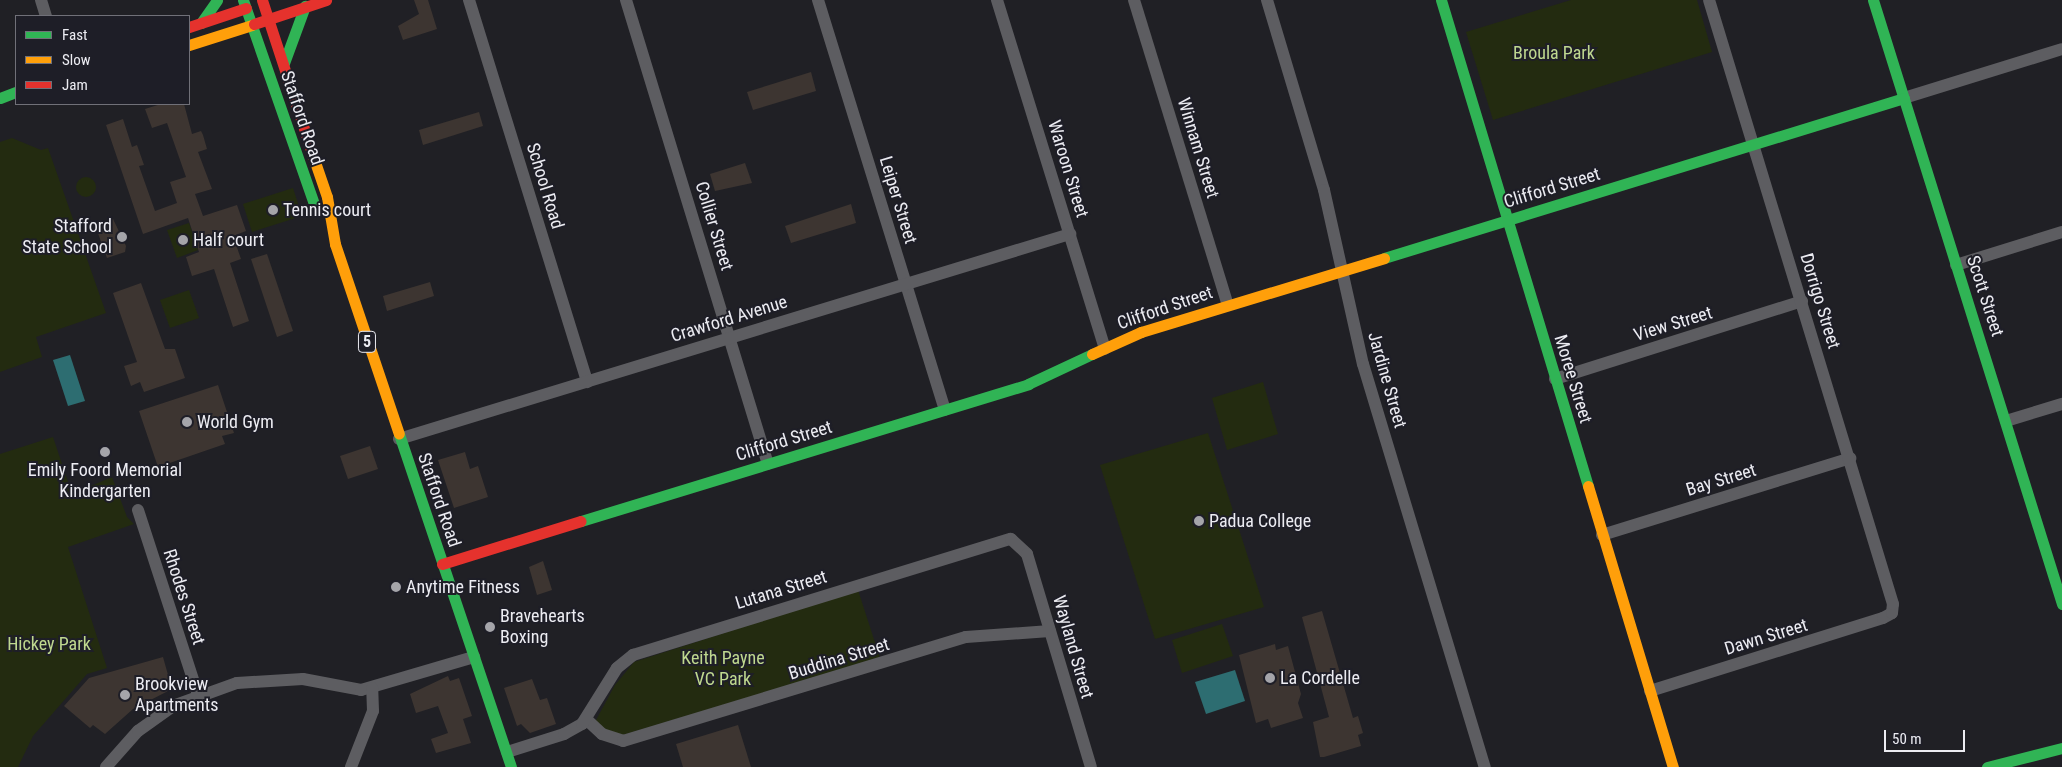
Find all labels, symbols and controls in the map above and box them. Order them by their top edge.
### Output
legend [15,15,190,105]
text: Fast [62,26,87,44]
park label: Broula Park [1513,42,1595,64]
text: Slow [62,51,91,69]
street label: Stafford Road [276,68,328,168]
text: Jam [62,76,88,94]
street label: Winnam Street [1173,95,1223,201]
street label: Waroon Street [1043,118,1093,220]
street label: School Road [522,140,568,232]
street label: Leiper Street [874,154,922,246]
street label: Clifford Street [1501,163,1603,213]
street label: Collier Street [690,179,738,273]
place label: Tennis court [283,199,371,221]
marker: Tennis court [267,204,279,216]
place label: Stafford State School [22,216,112,258]
place label: Half court [193,229,264,251]
marker: Stafford State School [116,231,128,243]
marker: Half court [177,234,189,246]
street label: Dorrigo Street [1795,251,1845,351]
street label: Scott Street [1962,253,2008,339]
street label: Clifford Street [1114,282,1216,334]
street label: Crawford Avenue [668,291,790,347]
street label: View Street [1631,302,1715,346]
road number: 5 [357,328,377,356]
street label: Jardine Street [1363,329,1411,431]
street label: Moree Street [1549,332,1597,426]
place label: World Gym [197,411,274,433]
marker: World Gym [181,416,193,428]
street label: Clifford Street [733,416,835,466]
marker: Emily Foord Memorial Kindergarten [99,446,111,458]
street label: Stafford Road [413,450,465,550]
street label: Bay Street [1683,459,1759,501]
place label: Emily Foord Memorial Kindergarten [28,460,182,502]
place label: Padua College [1209,510,1311,532]
marker: Padua College [1193,515,1205,527]
street label: Rhodes Street [158,547,210,647]
street label: Lutana Street [733,566,829,614]
place label: Anytime Fitness [406,576,520,598]
marker: Anytime Fitness [390,581,402,593]
street label: Wayland Street [1048,593,1098,701]
place label: Bravehearts Boxing [500,606,585,649]
street label: Dawn Street [1722,614,1810,660]
marker: Bravehearts Boxing [484,621,496,633]
park label: Hickey Park [7,633,91,655]
street label: Buddina Street [786,633,892,685]
park label: Keith Payne VC Park [681,648,765,691]
place label: La Cordelle [1280,667,1360,689]
marker: La Cordelle [1264,672,1276,684]
place label: Brookview Apartments [135,674,218,716]
marker: Brookview Apartments [119,689,131,701]
scale bar [1887,720,1968,752]
text: 50 m [1892,730,1922,748]

